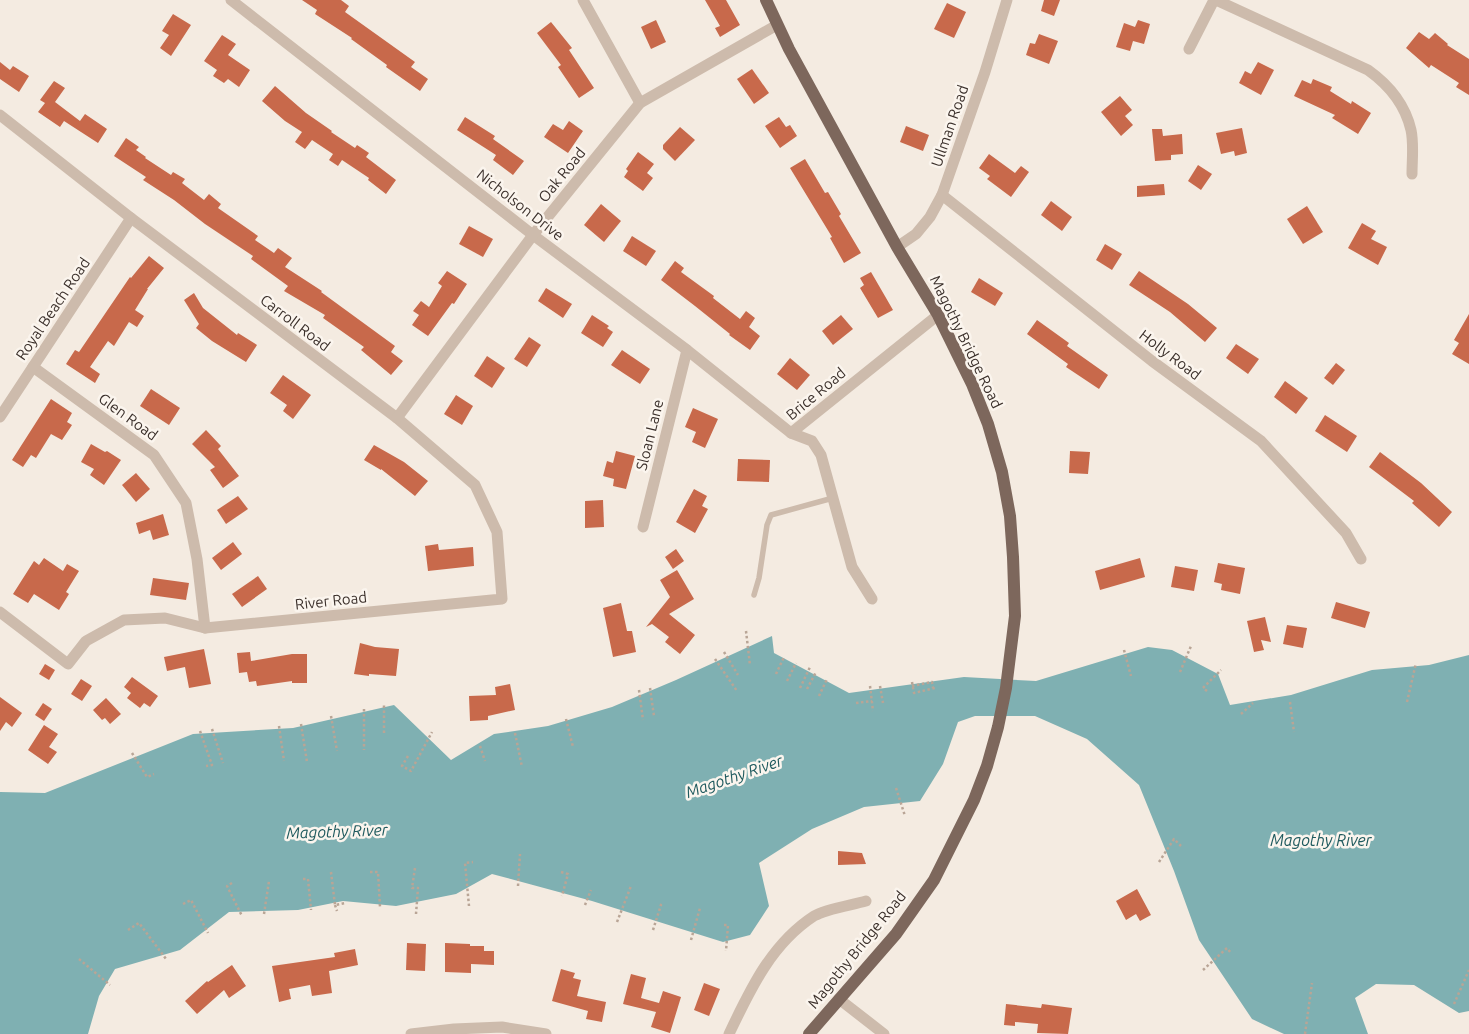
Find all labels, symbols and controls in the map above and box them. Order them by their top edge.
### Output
street label: Ullman Road [928,83,971,169]
street label: Oak Road [535,144,589,205]
street label: Nicholson Drive [474,165,567,244]
street label: Royal Beach Road [12,254,93,363]
street label: Magothy Bridge Road [927,273,1006,411]
street label: Carroll Road [257,291,334,354]
street label: Holly Road [1136,326,1204,383]
street label: Brice Road [783,364,849,423]
street label: Glen Road [95,390,161,444]
street label: Sloan Lane [632,398,667,472]
street label: River Road [294,588,368,613]
water label: Magothy River [683,751,786,801]
water label: Magothy River [286,820,389,842]
water label: Magothy River [1270,831,1373,849]
street label: Magothy Bridge Road [804,888,909,1012]

